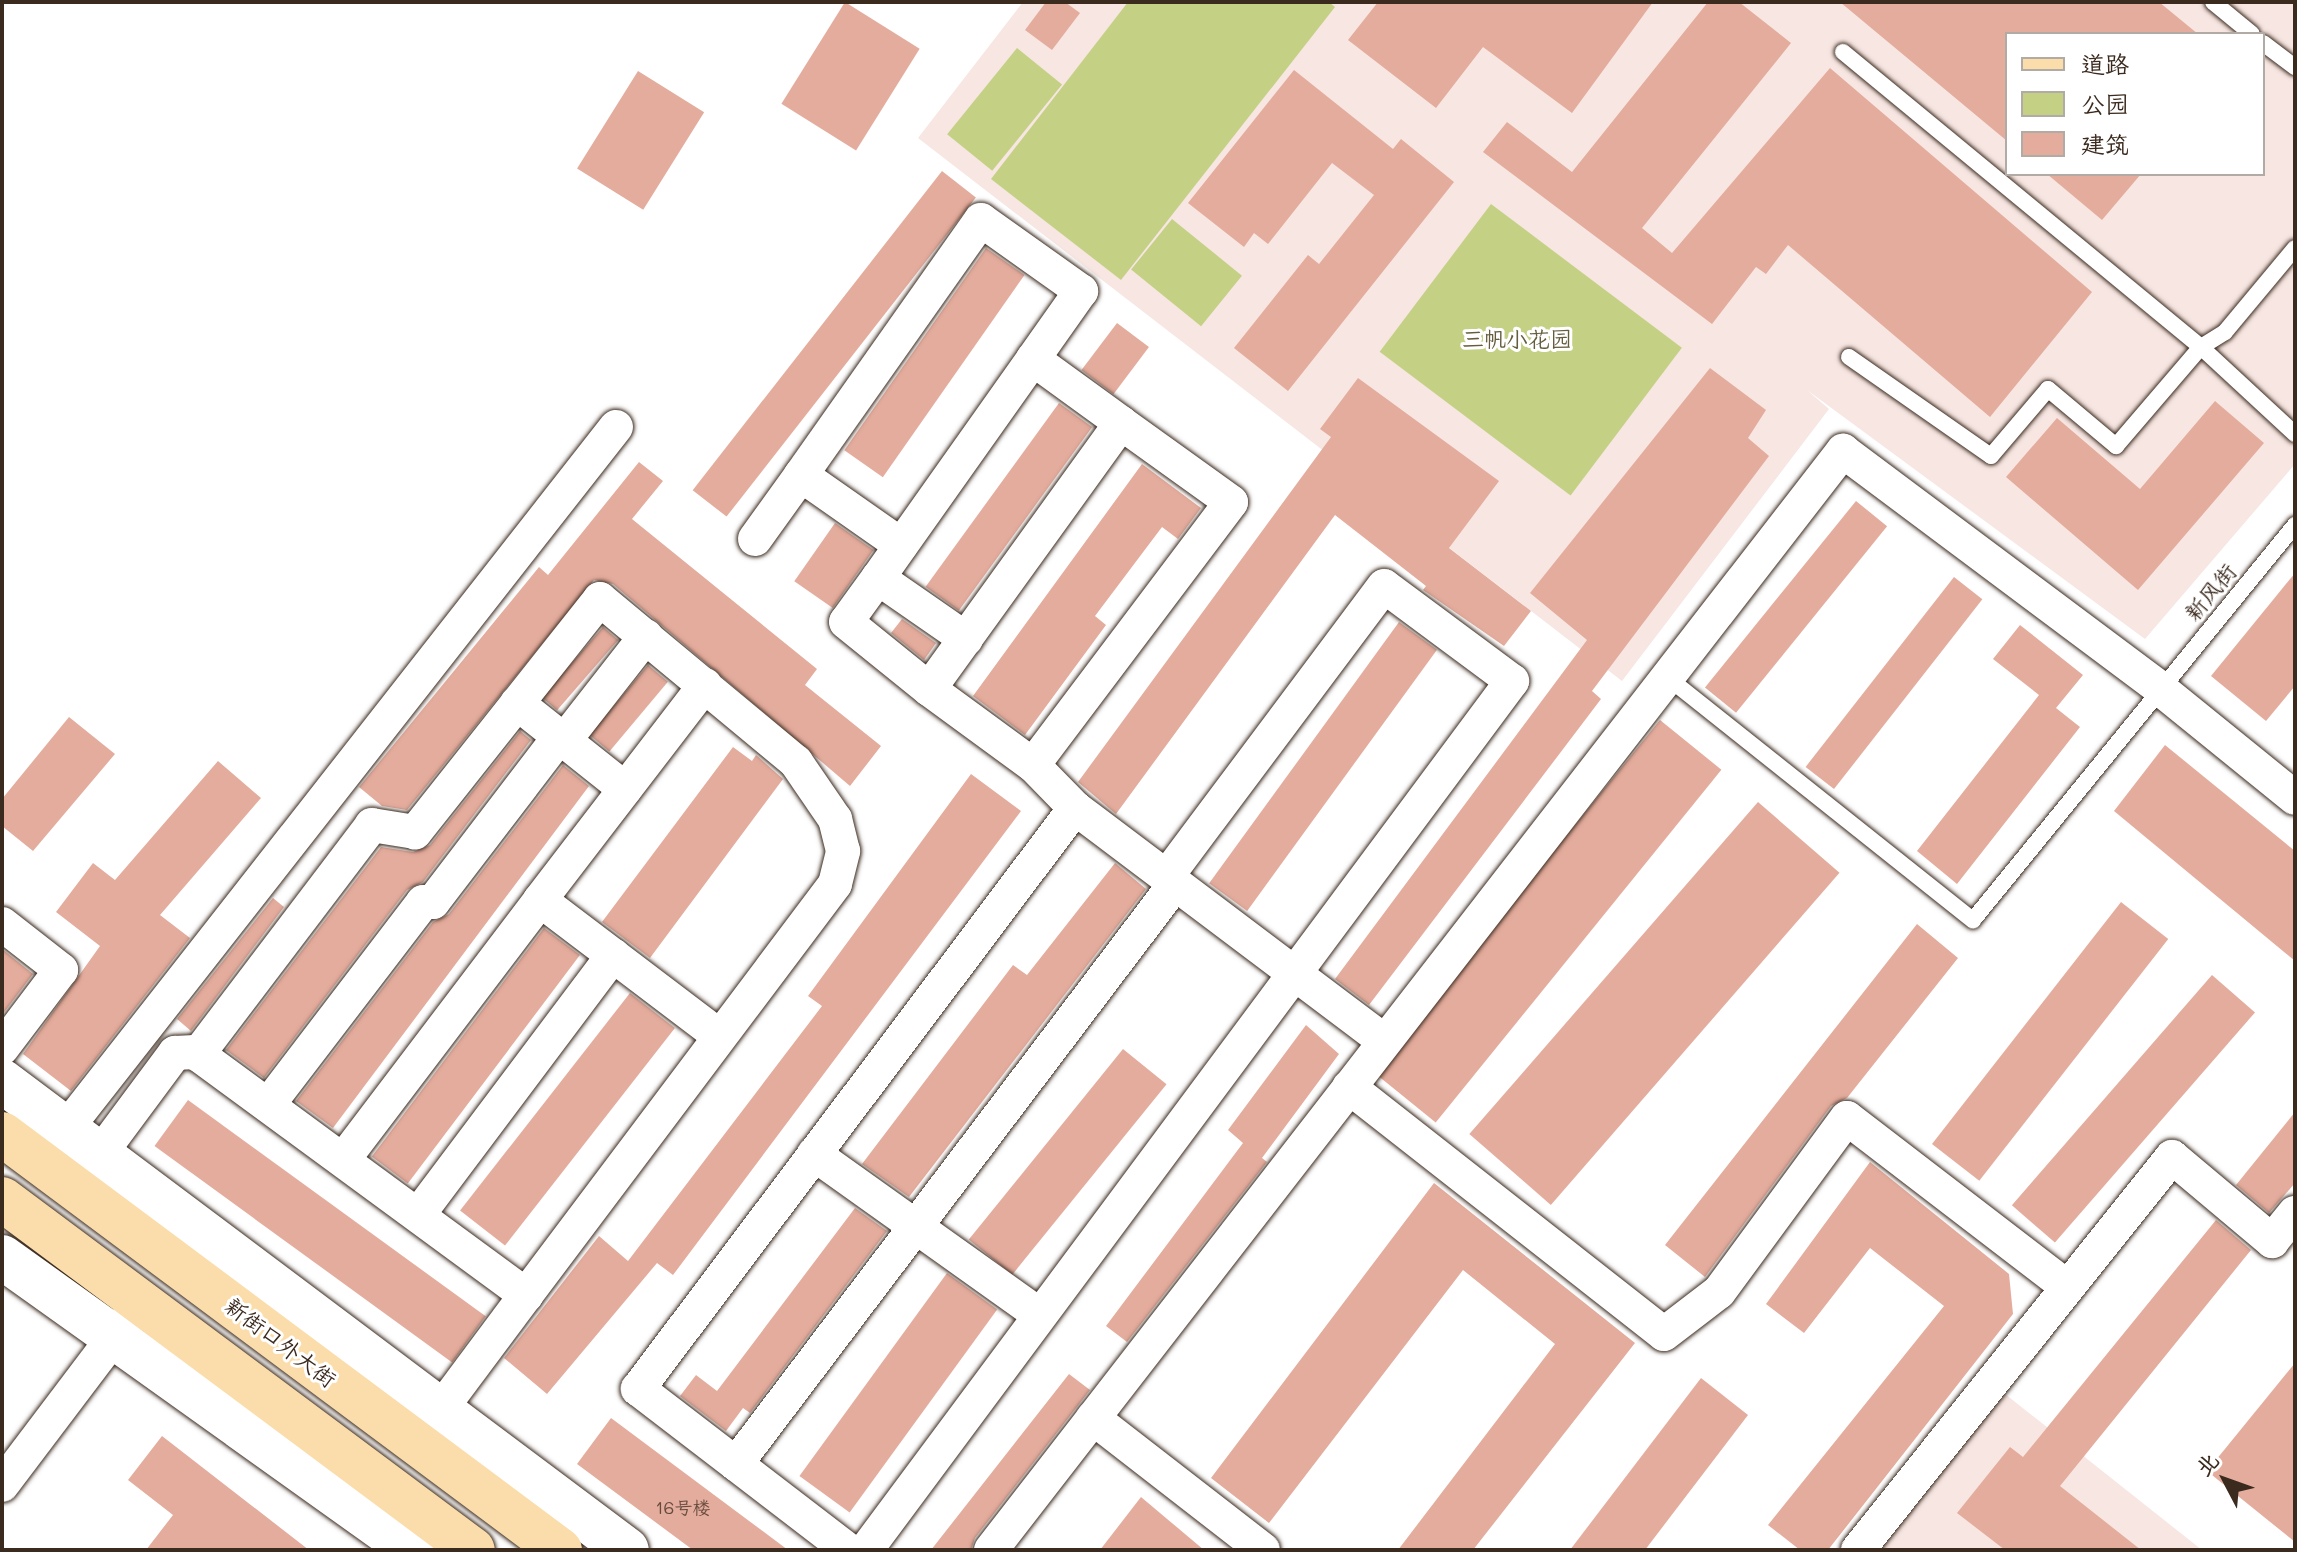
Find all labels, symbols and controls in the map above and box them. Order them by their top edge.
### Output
legend [2005,32,2265,176]
text: 道路 [2081,48,2129,79]
text: 公园 [2081,88,2129,119]
text: 建筑 [2081,128,2129,159]
park label: 三帆小花园 [1462,326,1572,352]
street label: 新风街 [2179,558,2241,626]
street label: 新街口外大街 [220,1292,342,1392]
north arrow [2185,1440,2265,1520]
text: 北 [2188,1446,2225,1482]
house number: 16号楼 [656,1496,710,1518]

